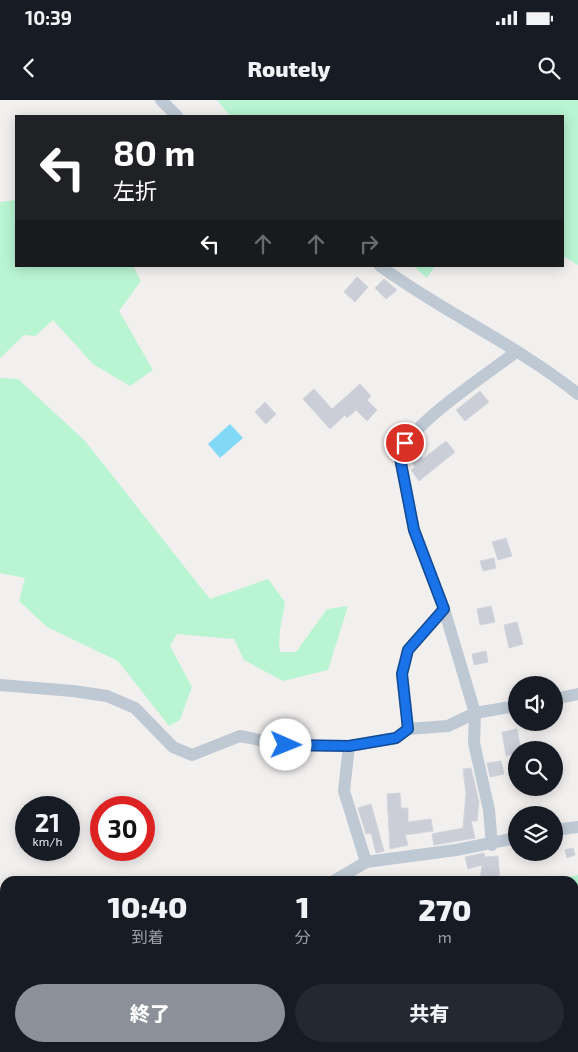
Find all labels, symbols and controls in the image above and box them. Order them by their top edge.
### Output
text: 10:39 [25,6,72,29]
icon: back [15,54,43,82]
icon: search [535,54,563,82]
text: Routely [248,55,330,81]
text: 80 m [113,131,195,173]
icon: left [30,135,95,200]
text: 左折 [113,177,157,203]
icon: left [196,230,224,258]
icon: ahead [249,230,277,258]
icon: ahead [302,230,330,258]
icon: right [355,230,383,258]
pin [384,422,426,464]
icon: arrive [391,429,419,457]
map controls [508,676,563,861]
button: sound [508,676,563,731]
position arrow [259,718,311,770]
button: search [508,741,563,796]
speed limit sign: 30 [90,796,155,861]
button: layers [508,806,563,861]
text: 21 [35,807,60,837]
text: km/h [33,834,62,848]
text: 10:40 [107,888,187,924]
text: 1 [296,888,310,924]
text: 270 [418,891,471,927]
text: 到着 [131,927,163,946]
text: 分 [295,927,311,946]
text: m [438,927,452,946]
button: 終了 [15,984,285,1042]
button: 共有 [295,984,564,1042]

